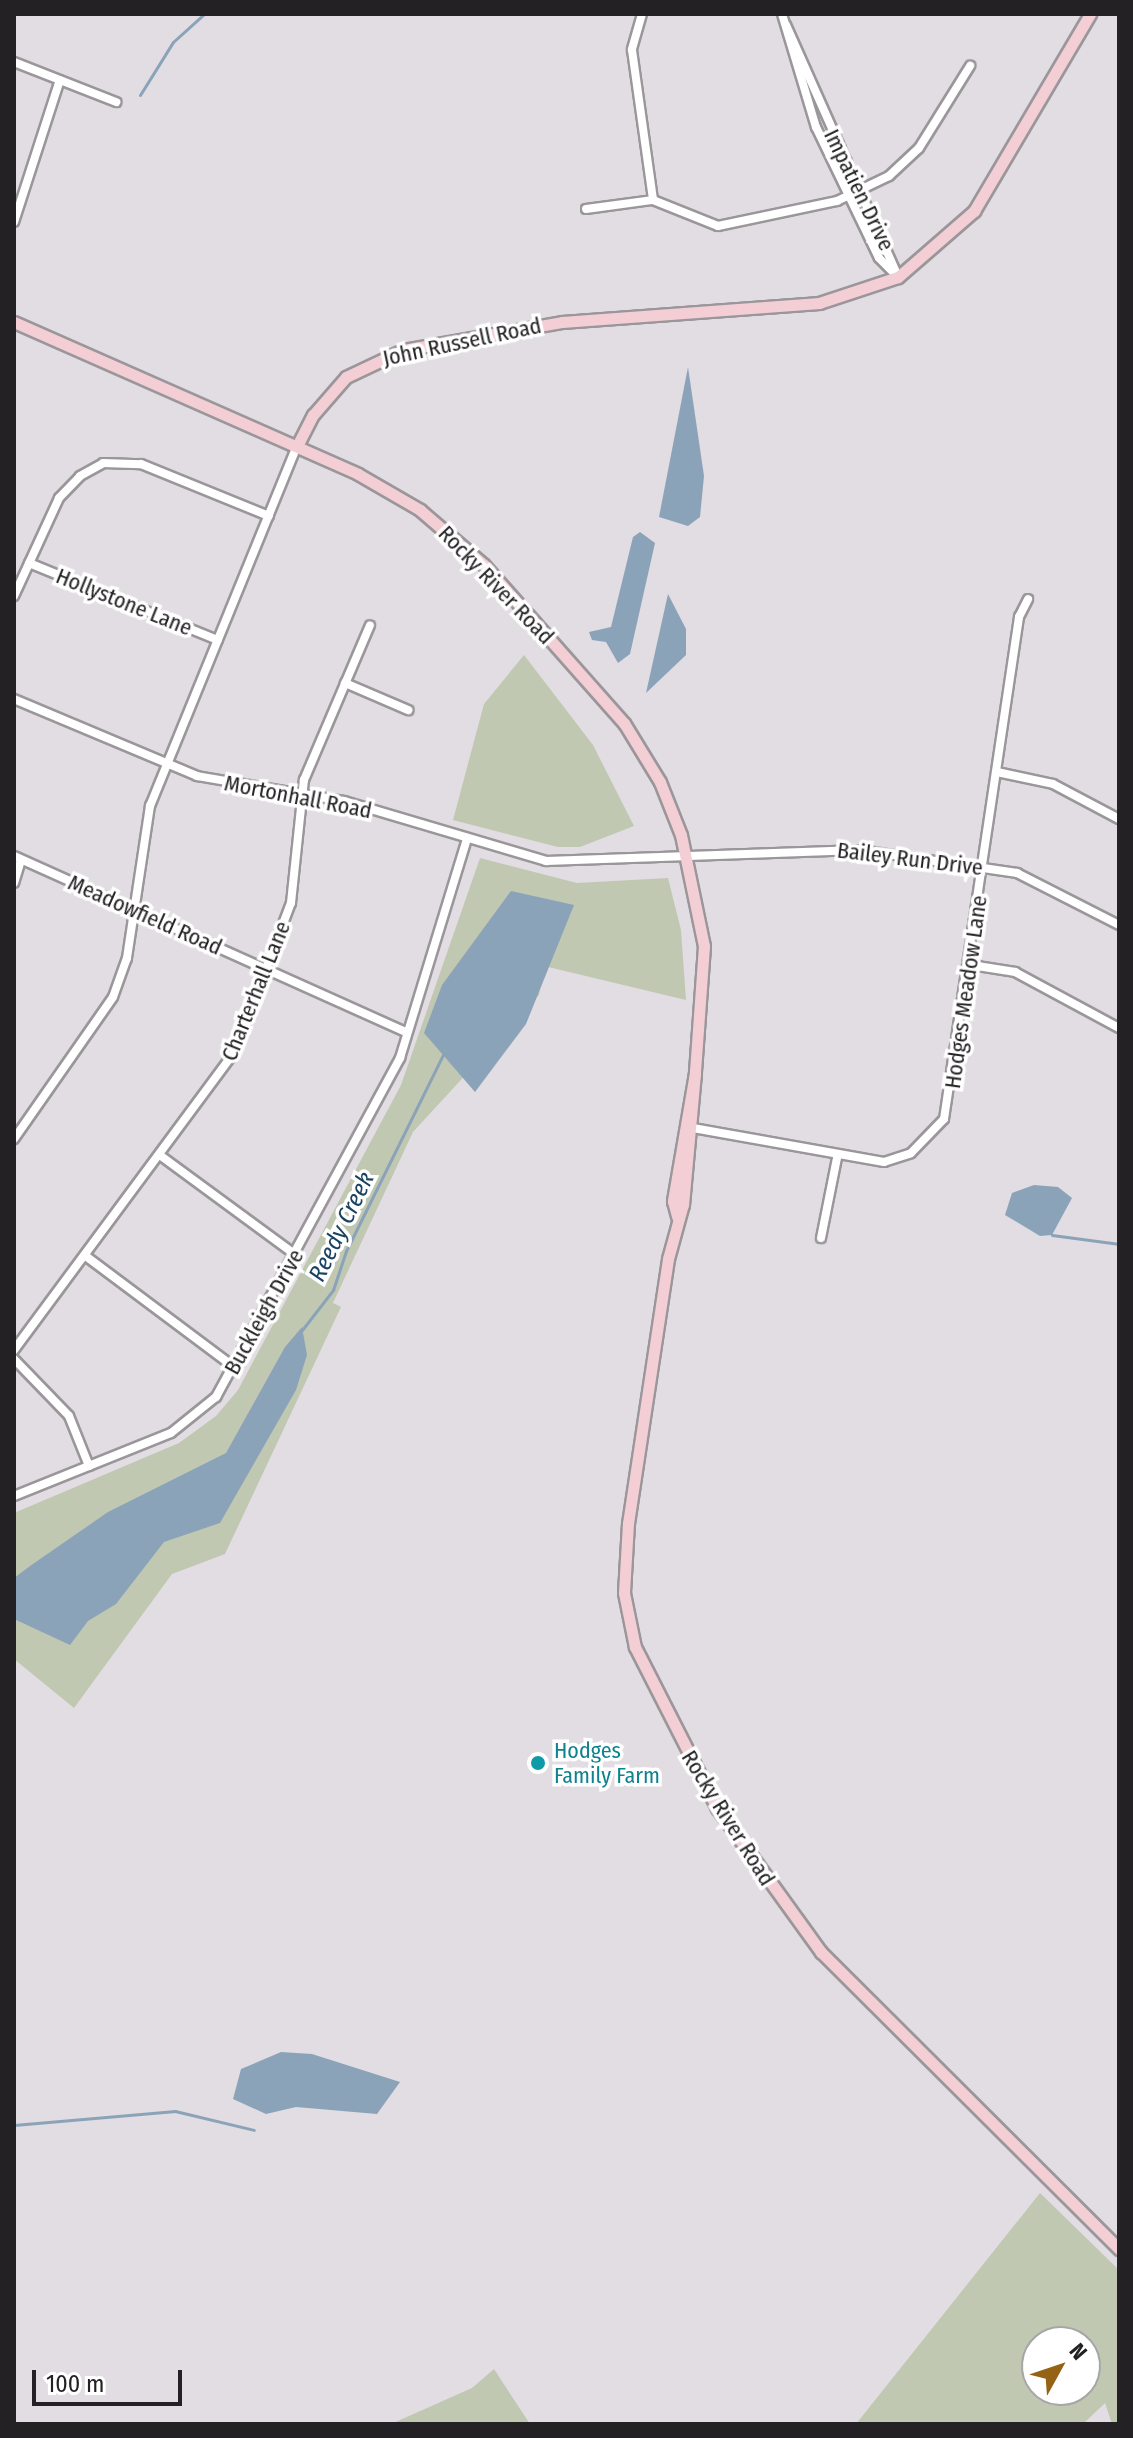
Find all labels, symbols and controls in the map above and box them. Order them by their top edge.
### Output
street label: Impatien Drive [818,125,900,255]
street label: John Russell Road [380,312,544,372]
street label: Rocky River Road [433,520,559,650]
street label: Hollystone Lane [52,563,196,641]
street label: Mortonhall Road [222,770,374,824]
street label: Bailey Run Drive [836,837,984,881]
street label: Meadowfield Road [64,869,226,961]
street label: Hodges Meadow Lane [939,894,993,1090]
street label: Charterhall Lane [216,917,296,1065]
water label: Reedy Creek [303,1168,381,1286]
street label: Buckleigh Drive [219,1245,309,1379]
place label: Hodges Family Farm [554,1737,660,1788]
street label: Rocky River Road [676,1746,780,1890]
marker: Hodges Family Farm [529,1754,547,1772]
north arrow [1021,2326,1101,2406]
text: N [1064,2338,1093,2365]
scale bar [36,2354,186,2404]
text: 100 m [46,2370,104,2398]

